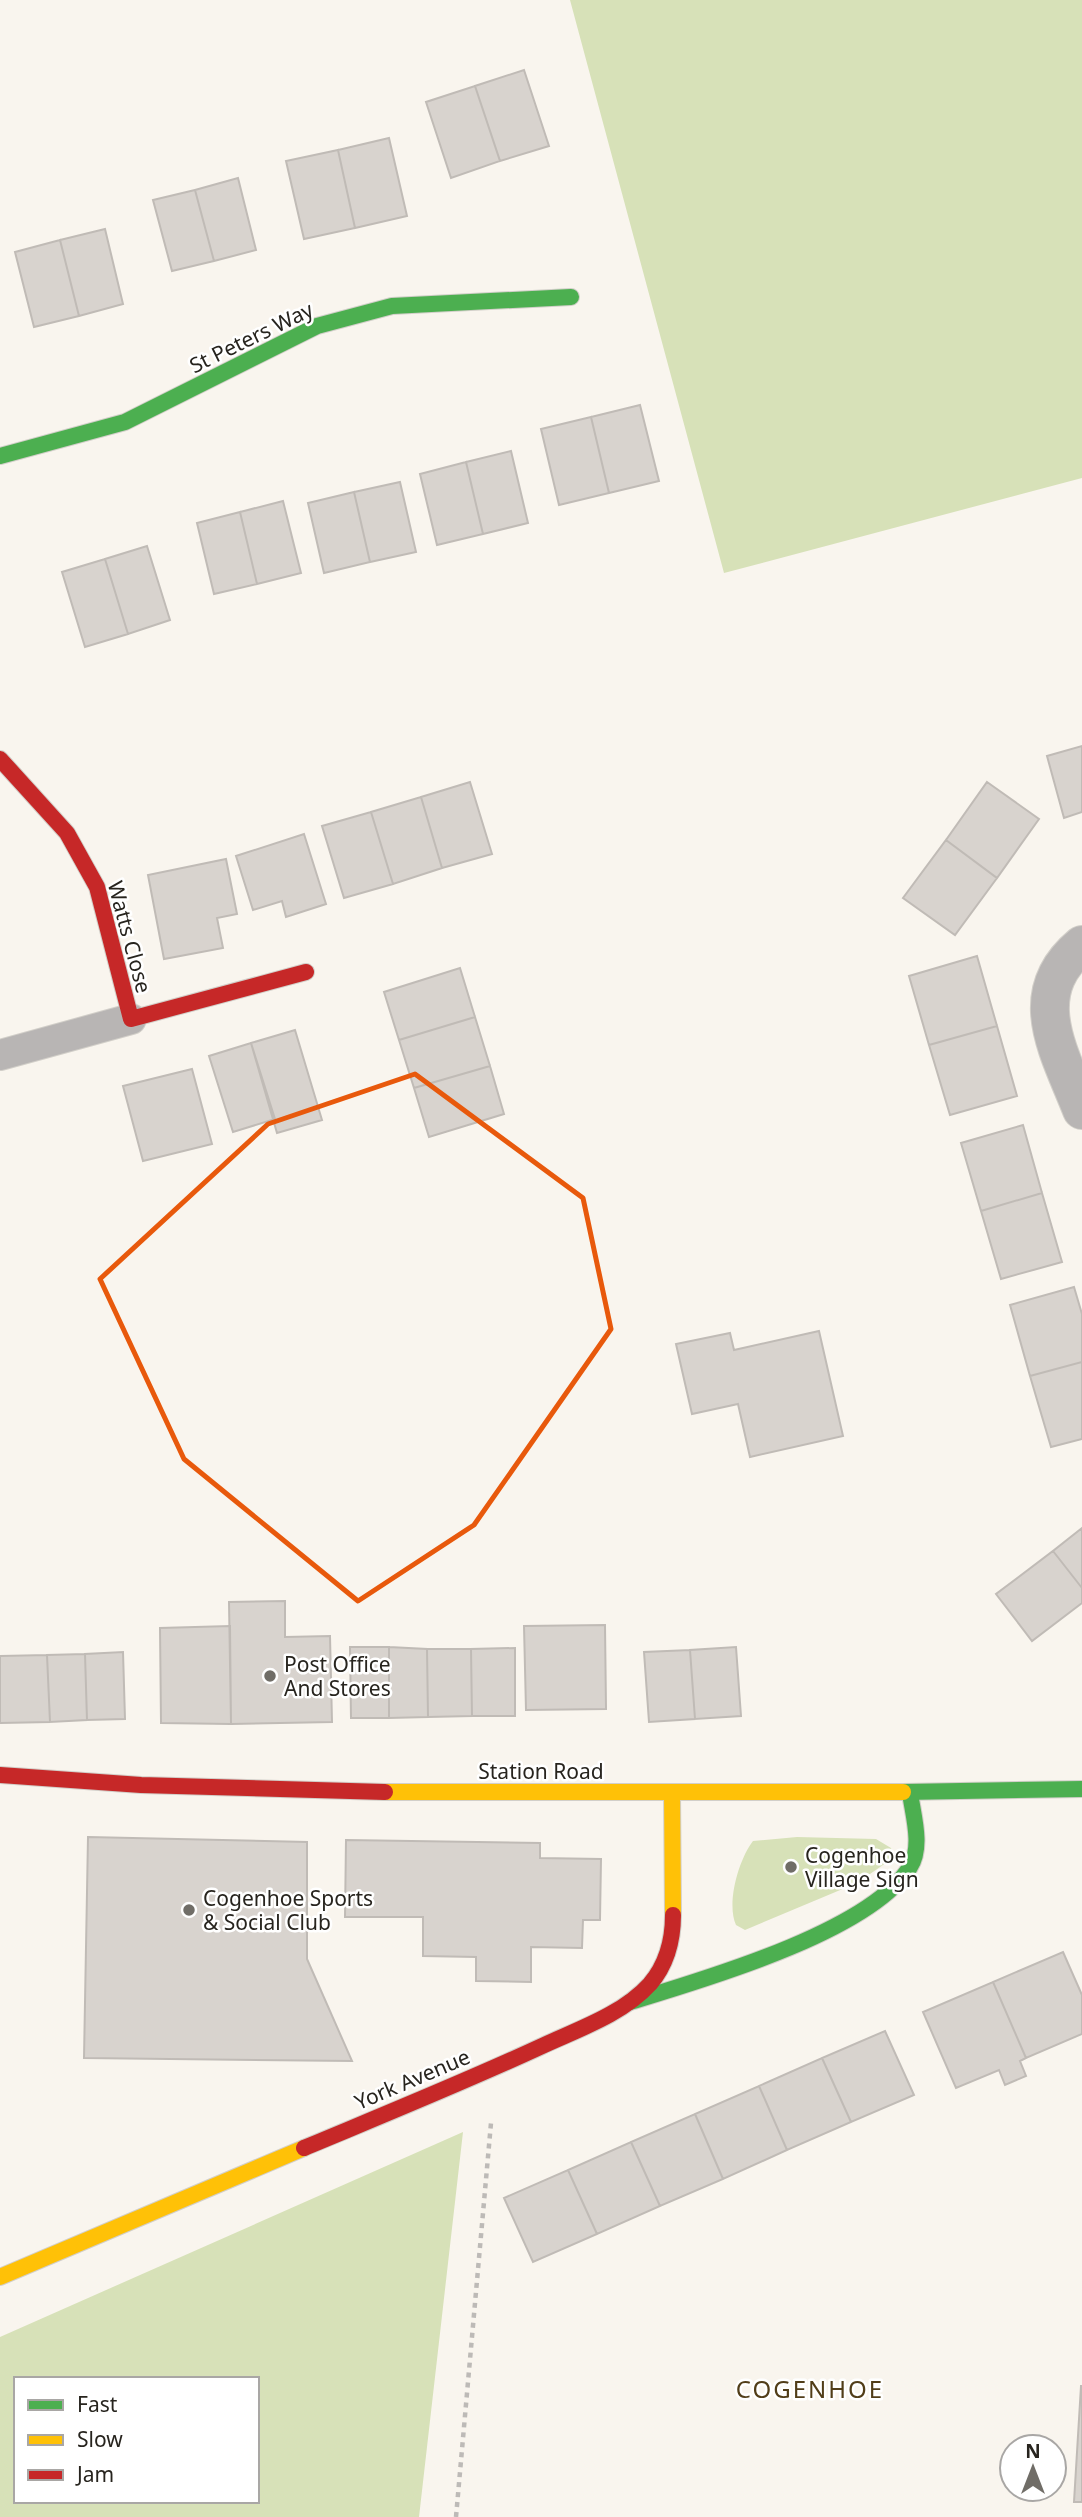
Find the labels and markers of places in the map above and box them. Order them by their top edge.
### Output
place label: Post Office And Stores [284,1650,391,1702]
marker: Post Office And Stores [262,1668,278,1684]
place label: Cogenhoe Village Sign [805,1841,919,1893]
marker: Cogenhoe Village Sign [783,1859,799,1875]
place label: Cogenhoe Sports & Social Club [203,1884,373,1936]
marker: Cogenhoe Sports & Social Club [181,1902,197,1918]

